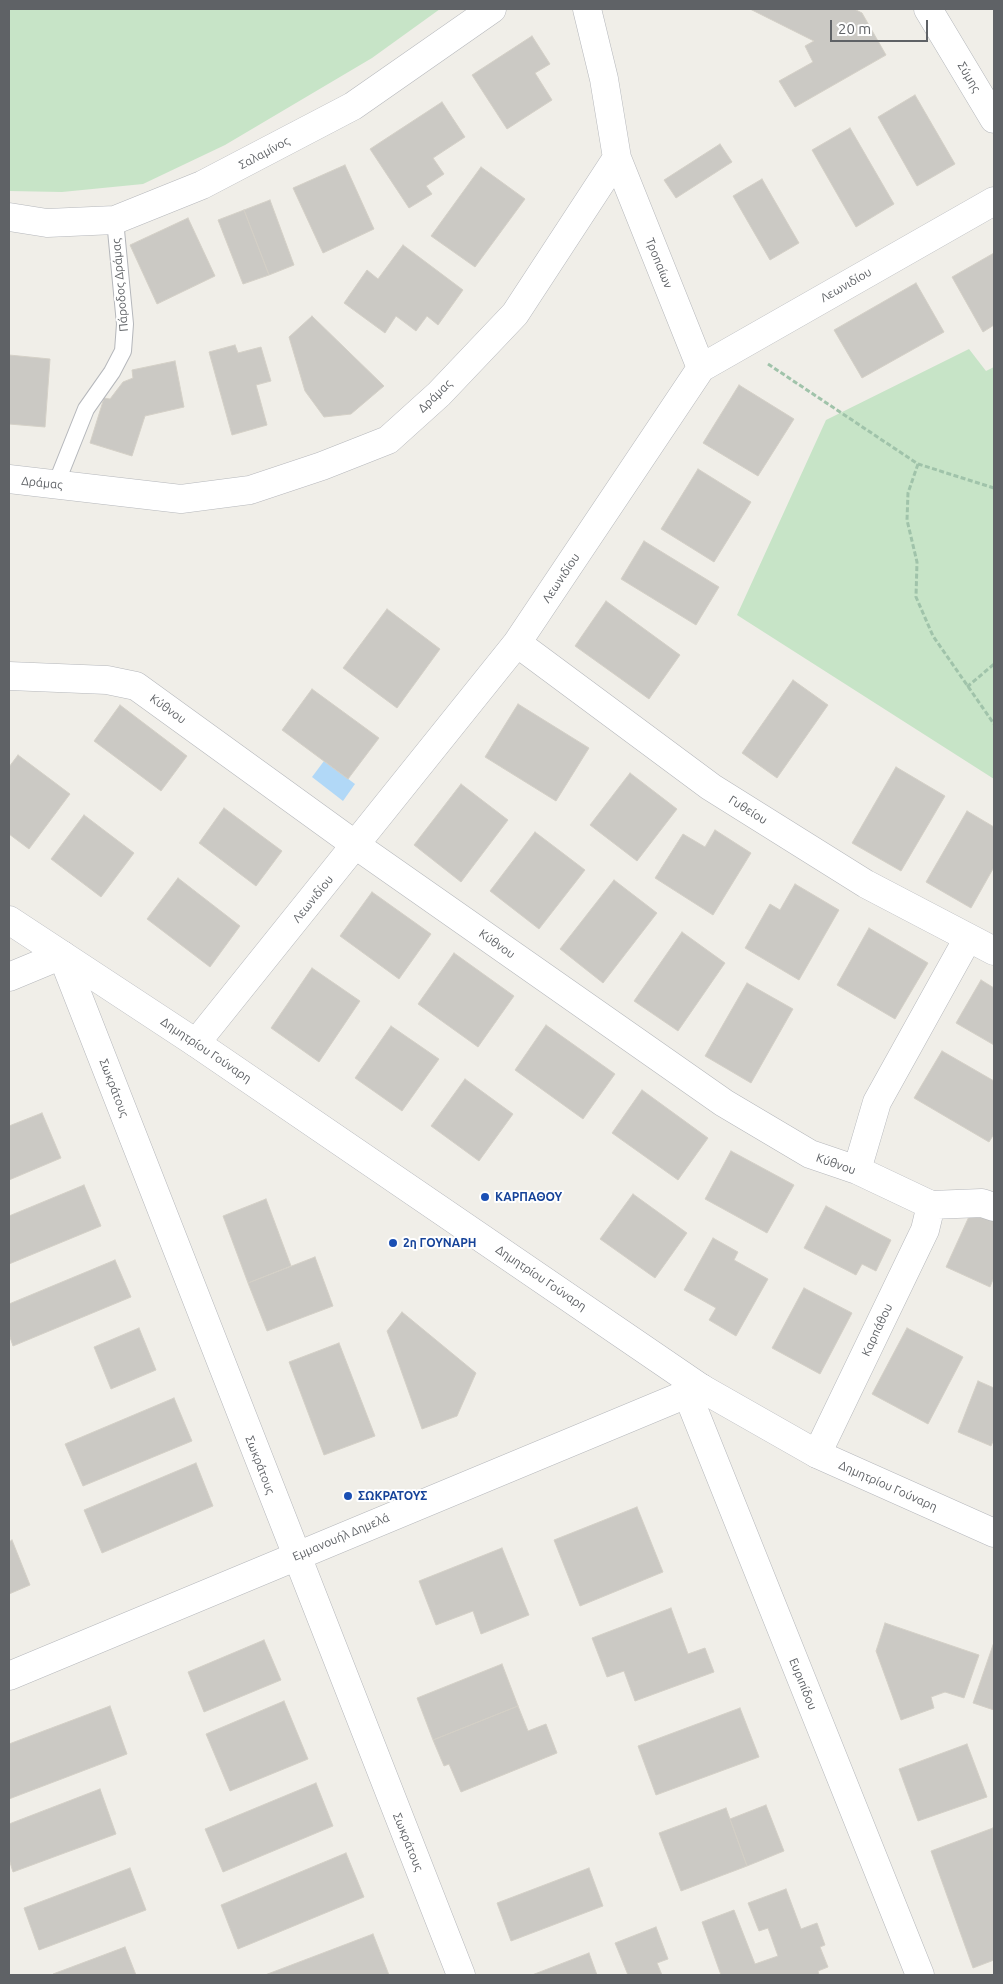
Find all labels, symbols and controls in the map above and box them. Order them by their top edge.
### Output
scale bar [833,10,930,42]
text: 20 m [838,20,871,37]
street label: Σύμης [954,59,984,95]
street label: Σαλαμίνος [236,134,292,172]
street label: Τροπαίων [642,236,676,290]
street label: Πάροδος Δράμας [109,238,131,332]
street label: Λεωνιδίου [818,265,874,305]
street label: Δράμας [415,376,455,416]
street label: Δράμας [21,474,63,492]
street label: Λεωνιδίου [539,551,583,605]
street label: Κύθνου [147,691,189,727]
street label: Γυθείου [726,793,770,827]
street label: Λεωνιδίου [290,872,336,926]
street label: Κύθνου [476,926,518,962]
street label: Δημητρίου Γούναρη [158,1014,254,1086]
street label: Σωκράτους [96,1057,132,1119]
street label: Κύθνου [814,1151,858,1177]
place label: ΚΑΡΠΑΘΟΥ [495,1190,562,1204]
marker: ΚΑΡΠΑΘΟΥ [479,1191,491,1203]
place label: 2η ΓΟΥΝΑΡΗ [403,1236,477,1250]
marker: 2η ΓΟΥΝΑΡΗ [387,1237,399,1249]
street label: Δημητρίου Γούναρη [493,1242,589,1314]
street label: Καρπάθου [859,1301,895,1359]
street label: Σωκράτους [242,1434,278,1496]
street label: Δημητρίου Γούναρη [836,1458,940,1514]
place label: ΣΩΚΡΑΤΟΥΣ [358,1489,427,1503]
marker: ΣΩΚΡΑΤΟΥΣ [342,1490,354,1502]
street label: Εμμανουήλ Δημελά [290,1510,392,1564]
street label: Ευριπίδου [786,1656,820,1712]
street label: Σωκράτους [390,1811,426,1873]

